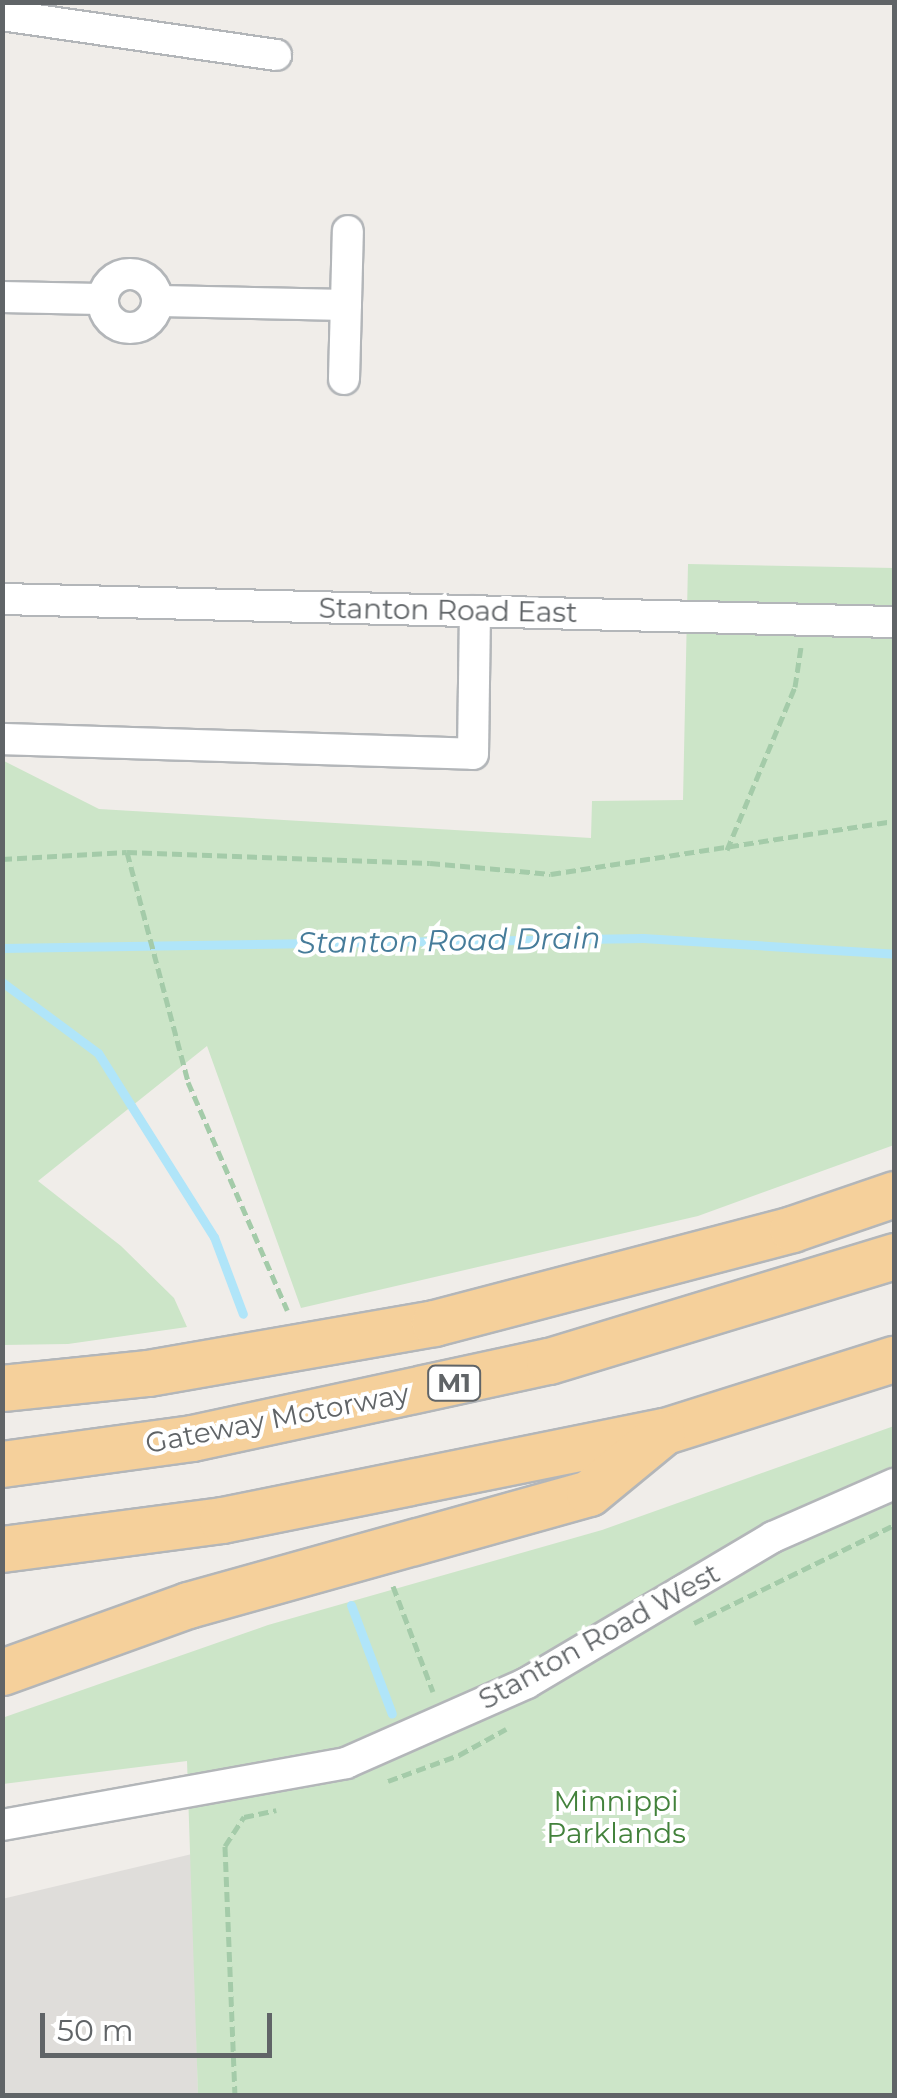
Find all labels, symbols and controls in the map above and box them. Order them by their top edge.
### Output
street label: Stanton Road East [318,591,578,629]
water label: Stanton Road Drain [297,920,601,962]
road number: M1 [426,1363,482,1403]
street label: Gateway Motorway [142,1376,412,1460]
street label: Stanton Road West [473,1556,725,1716]
park label: Minnippi Parklands [546,1784,686,1850]
scale bar [45,1993,278,2055]
text: 50 m [57,2012,134,2049]

